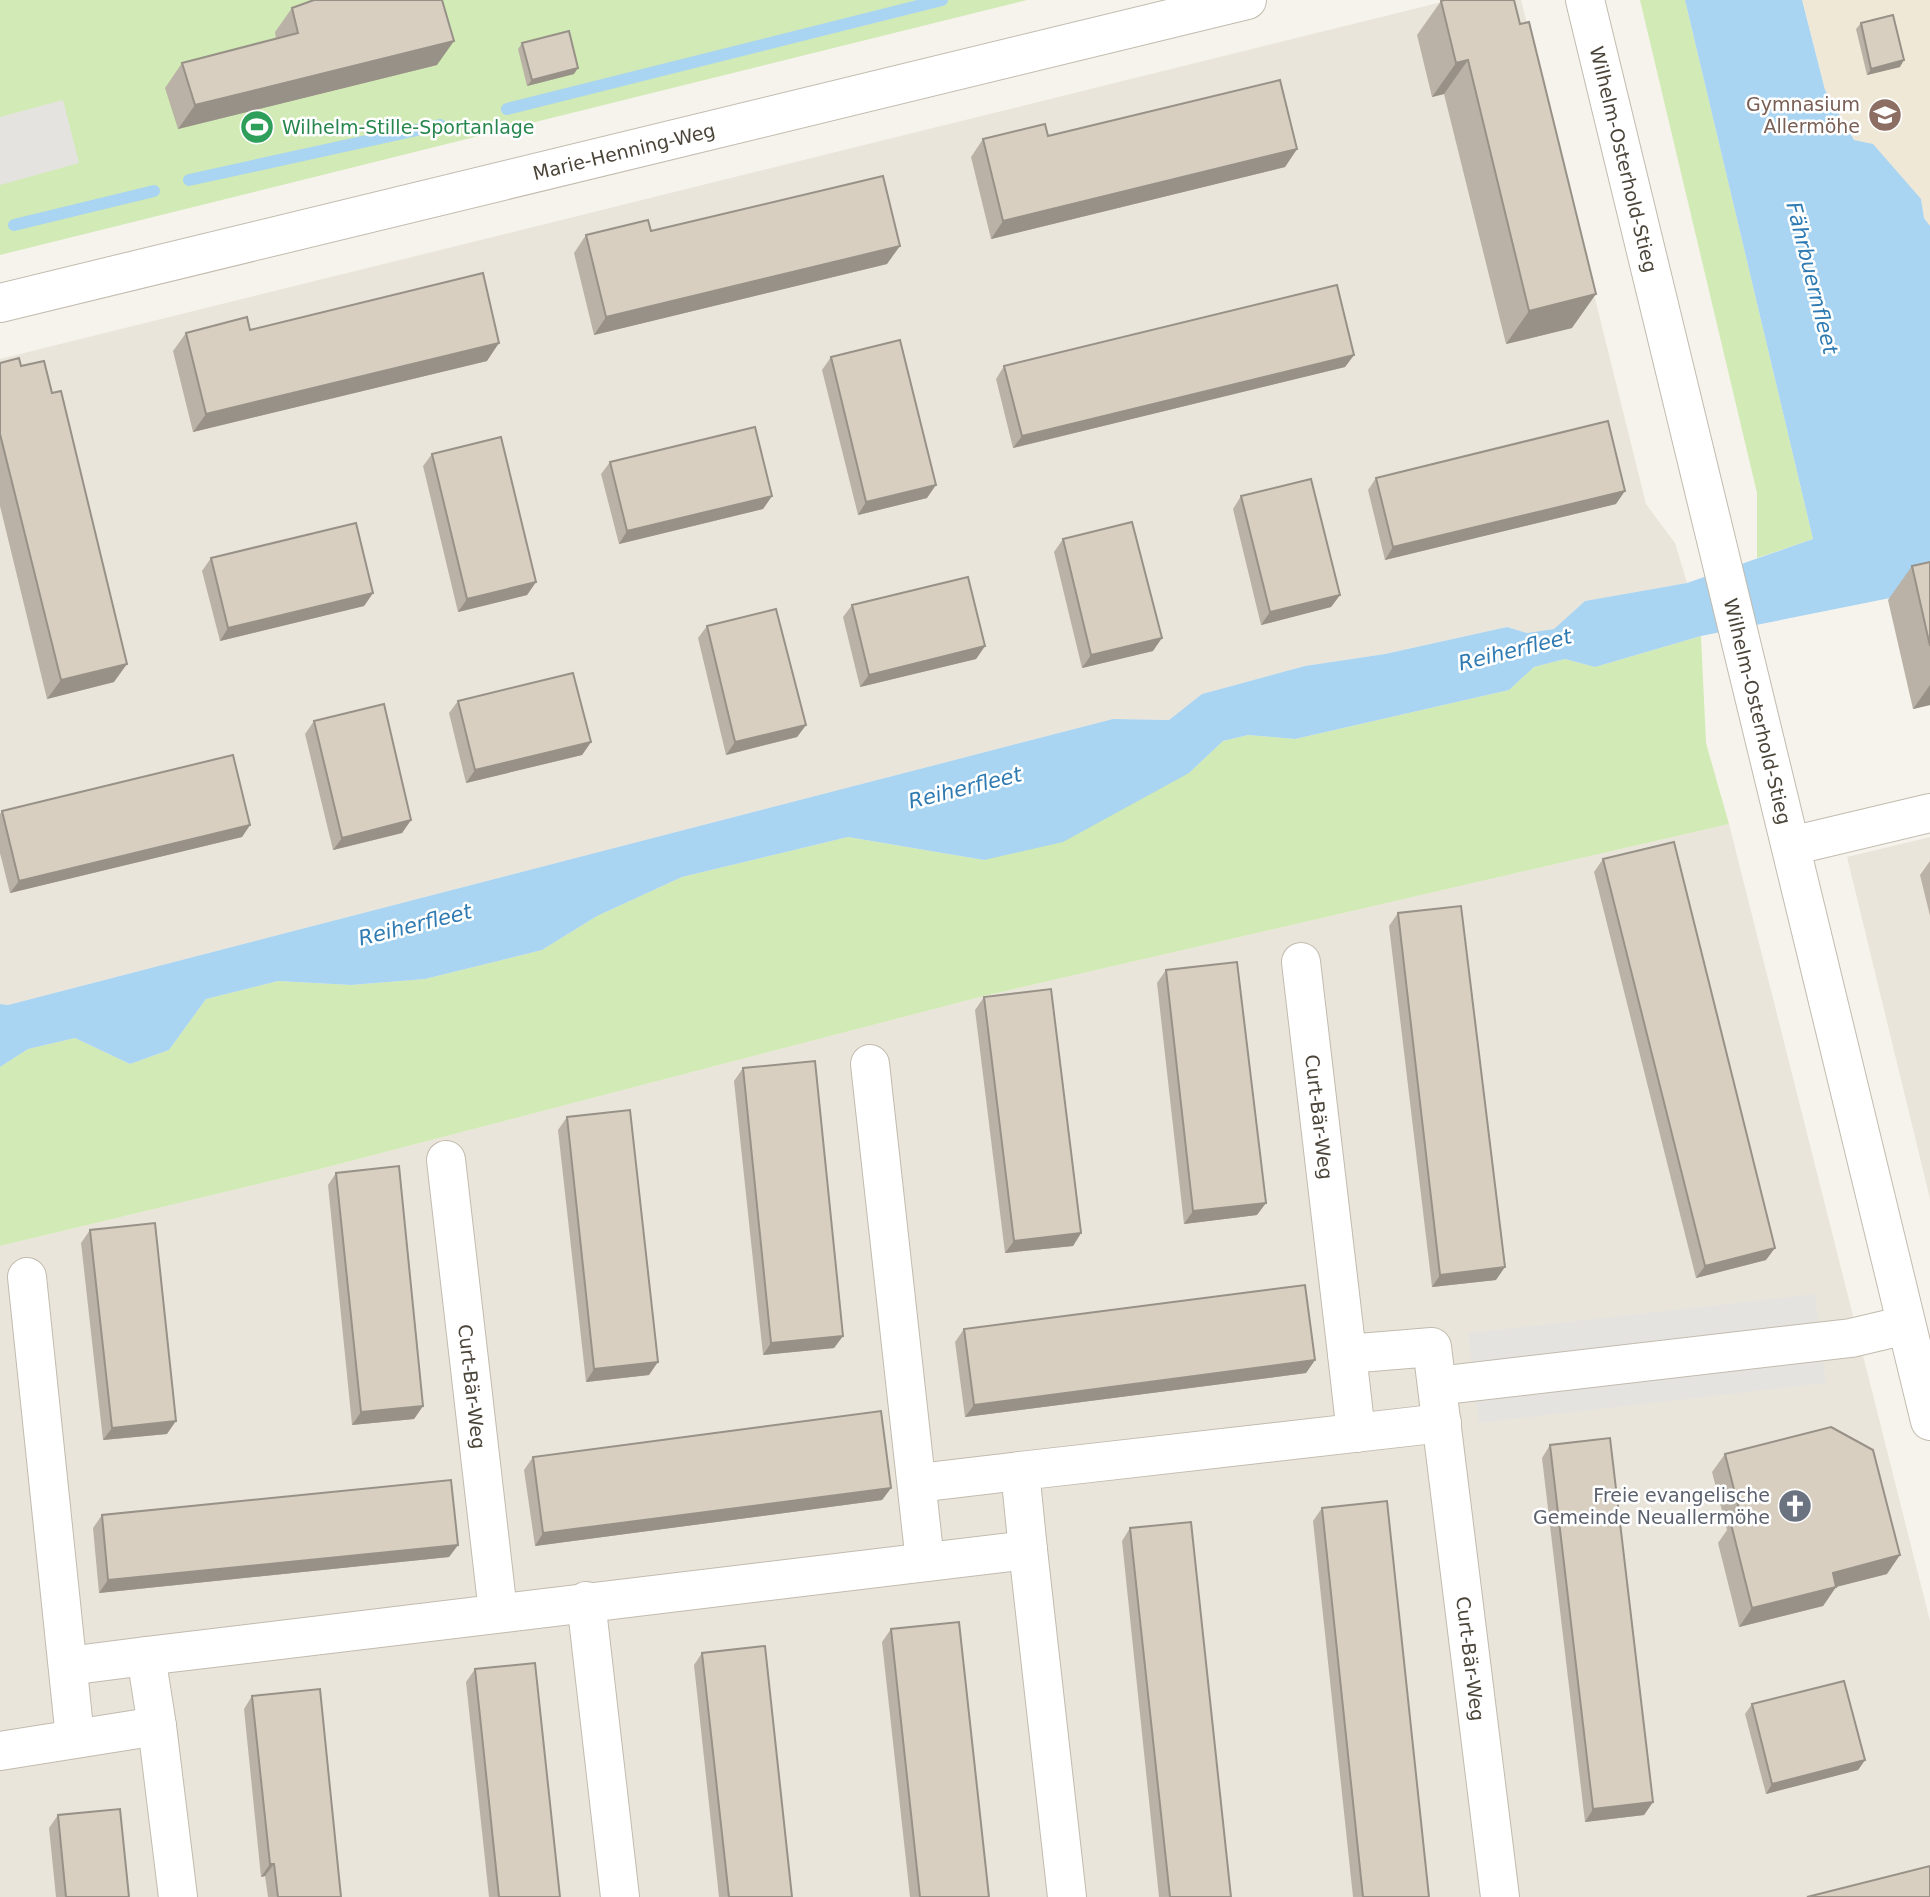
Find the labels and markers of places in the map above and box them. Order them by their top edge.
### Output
place label: Gymnasium Allermöhe [1746,93,1860,137]
school or university icon: Gymnasium Allermöhe [1866,96,1904,134]
sports icon: Wilhelm-Stille-Sportanlage [238,108,276,146]
place label: Wilhelm-Stille-Sportanlage [282,116,535,138]
place label: Freie evangelische Gemeinde Neuallermöhe [1533,1484,1770,1528]
church icon: Freie evangelische Gemeinde Neuallermöhe [1776,1487,1814,1525]

